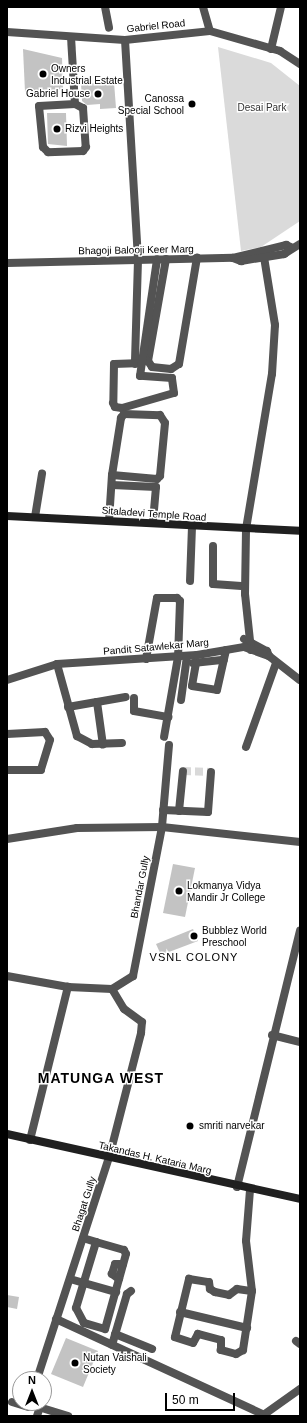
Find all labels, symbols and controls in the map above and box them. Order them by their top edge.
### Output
street label: Gabriel Road [126,17,186,35]
place label: Owners Industrial Estate [51,62,123,86]
marker: Owners Industrial Estate [38,69,48,79]
place label: Gabriel House [26,88,90,100]
marker: Gabriel House [93,89,103,99]
place label: Canossa Special School [118,92,184,116]
marker: Canossa Special School [187,99,197,109]
park label: Desai Park [238,102,286,114]
place label: Rizvi Heights [65,123,123,135]
marker: Rizvi Heights [52,124,62,134]
street label: Bhagoji Balooji Keer Marg [78,243,194,257]
street label: Sitaladevi Temple Road [101,504,207,524]
street label: Pandit Satawlekar Marg [103,636,209,658]
street label: Bhandar Gully [128,855,152,919]
place label: Lokmanya Vidya Mandir Jr College [187,879,265,902]
marker: Lokmanya Vidya Mandir Jr College [174,886,184,896]
place label: Bubblez World Preschool [202,924,267,948]
marker: Bubblez World Preschool [189,931,199,941]
district label: VSNL COLONY [149,950,239,964]
district label: MATUNGA WEST [38,1070,164,1086]
marker: smriti narvekar [184,1120,196,1132]
place label: smriti narvekar [199,1120,265,1132]
street label: Takandas H. Kataria Marg [97,1139,213,1177]
street label: Bhagat Gully [69,1175,99,1233]
place label: Nutan Vaishali Society [83,1351,147,1374]
marker: Nutan Vaishali Society [70,1358,80,1368]
north arrow [12,1371,52,1411]
text: N [28,1374,36,1386]
scale bar [167,1385,237,1411]
text: 50 m [172,1393,199,1407]

